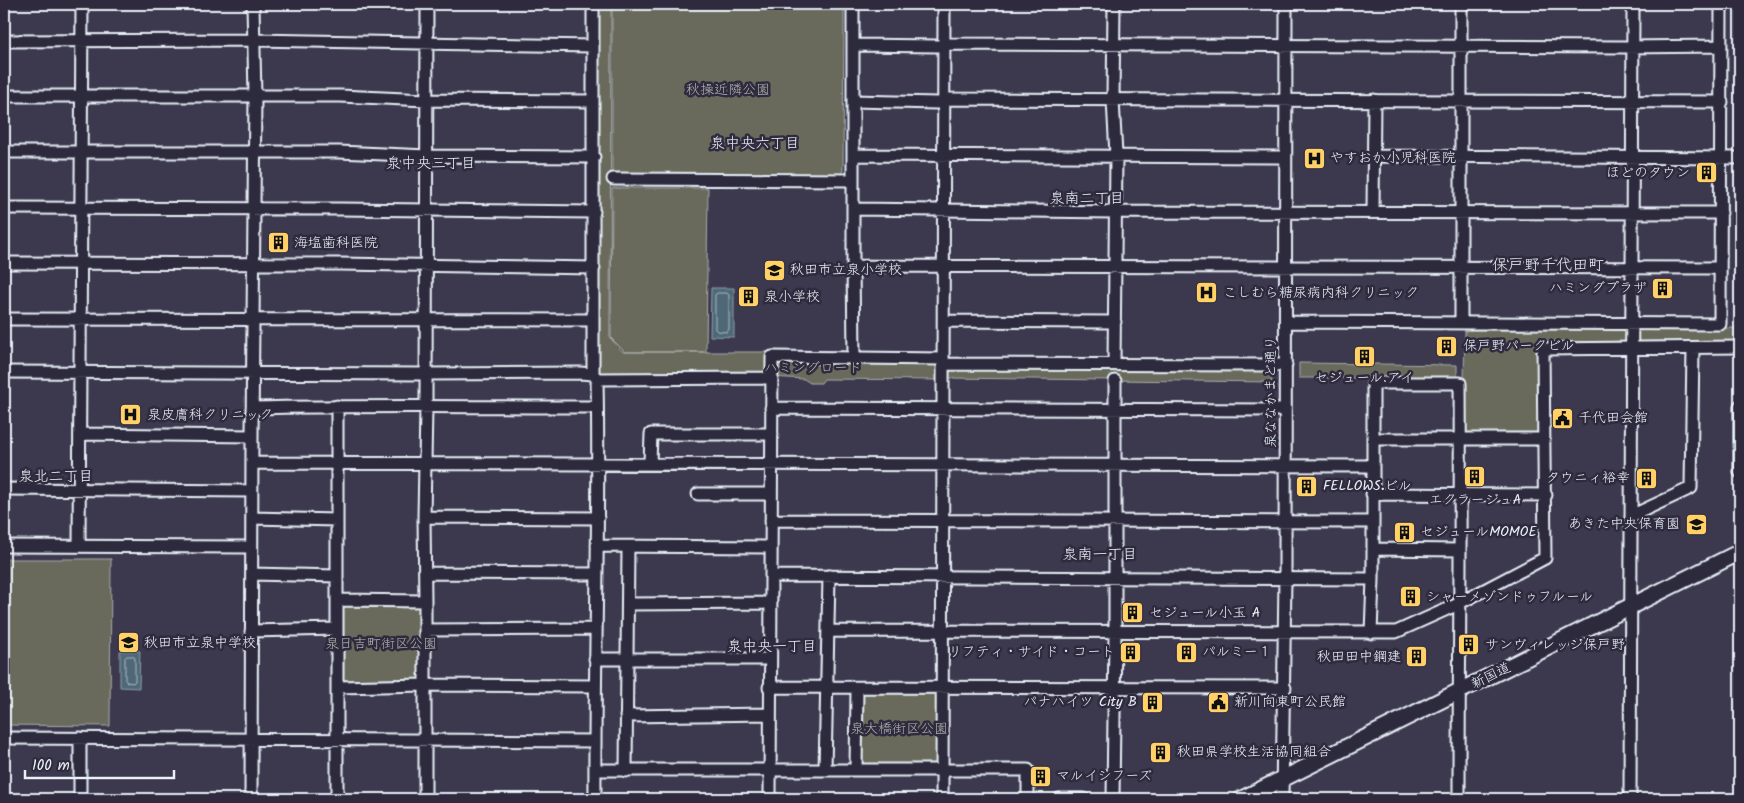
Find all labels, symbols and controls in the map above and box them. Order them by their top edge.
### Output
park label: 秋操近隣公園 [686,79,770,101]
district label: 泉中央六丁目 [710,132,800,156]
hospital icon: やすおか小児科医院 [1302,146,1326,170]
place label: やすおか小児科医院 [1330,147,1456,169]
district label: 泉中央三丁目 [386,152,476,176]
building icon: ほどのタウン [1694,161,1718,185]
place label: ほどのタウン [1606,162,1690,184]
district label: 泉南二丁目 [1049,187,1125,211]
building icon: 海塩歯科医院 [266,231,290,255]
place label: 海塩歯科医院 [294,232,378,254]
district label: 保戸野千代田町 [1492,253,1604,278]
school or university icon: 秋田市立泉小学校 [762,258,786,282]
place label: 秋田市立泉小学校 [790,259,902,281]
building icon: ハミングプラザ [1651,276,1675,300]
place label: ハミングプラザ [1549,277,1647,299]
hospital icon: こしむら糖尿病内科クリニック [1195,281,1219,305]
place label: こしむら糖尿病内科クリニック [1223,282,1419,304]
building icon: 泉小学校 [736,285,760,309]
place label: 泉小学校 [764,286,820,308]
building icon: 保戸野パークビル [1435,334,1459,358]
place label: 保戸野パークビル [1463,335,1575,357]
street label: 泉ななかまど通り [1260,336,1282,448]
building icon: セジュール.アイ [1352,344,1376,368]
park label: ハミングロード [764,357,862,379]
place label: セジュール.アイ [1314,367,1414,389]
hospital icon: 泉皮膚科クリニック [119,403,143,427]
place label: 泉皮膚科クリニック [147,404,273,426]
public building icon: 千代田会館 [1550,406,1574,430]
place label: 千代田会館 [1578,407,1648,429]
district label: 泉北二丁目 [18,465,94,489]
building icon: エクラージュA [1463,465,1487,489]
building icon: タウニィ裕幸 [1634,466,1658,490]
place label: タウニィ裕幸 [1546,467,1630,489]
building icon: FELLOWS.ビル [1295,474,1319,498]
place label: FELLOWS.ビル [1323,475,1412,497]
place label: エクラージュA [1429,489,1521,511]
school or university icon: あきた中央保育園 [1684,512,1708,536]
place label: あきた中央保育園 [1568,513,1680,535]
building icon: セジュールMOMOE [1392,520,1416,544]
place label: セジュールMOMOE [1420,521,1537,543]
district label: 泉南一丁目 [1062,543,1138,567]
building icon: シャーメゾンドゥフルール [1398,585,1422,609]
place label: シャーメゾンドゥフルール [1426,586,1593,608]
building icon: セジュール小玉 A [1121,601,1145,625]
place label: セジュール小玉 A [1149,602,1260,624]
school or university icon: 秋田市立泉中学校 [116,631,140,655]
place label: 秋田市立泉中学校 [144,632,256,654]
park label: 泉日吉町街区公園 [325,633,437,655]
building icon: サンヴィレッジ保戸野 [1457,633,1481,657]
place label: サンヴィレッジ保戸野 [1485,634,1625,656]
district label: 泉中央一丁目 [727,635,817,659]
building icon: リフティ・サイド・コート [1119,640,1143,664]
building icon: パルミー１ [1174,640,1198,664]
place label: リフティ・サイド・コート [948,641,1115,663]
place label: パルミー１ [1202,641,1272,663]
building icon: 秋田田中鋼建 [1405,645,1429,669]
place label: 秋田田中鋼建 [1317,646,1401,668]
street label: 新国道 [1467,657,1515,695]
building icon: パナハイツ City B [1141,690,1165,714]
public building icon: 新川向東町公民館 [1206,690,1230,714]
place label: パナハイツ City B [1023,691,1137,713]
place label: 新川向東町公民館 [1234,691,1346,713]
park label: 泉大橋街区公園 [850,718,948,740]
building icon: 秋田県学校生活協同組合 [1149,740,1173,764]
place label: 秋田県学校生活協同組合 [1177,741,1331,763]
scale bar [25,748,174,780]
text: 100 m [32,754,70,778]
building icon: マルイシフーズ [1028,764,1052,788]
place label: マルイシフーズ [1056,765,1152,787]

